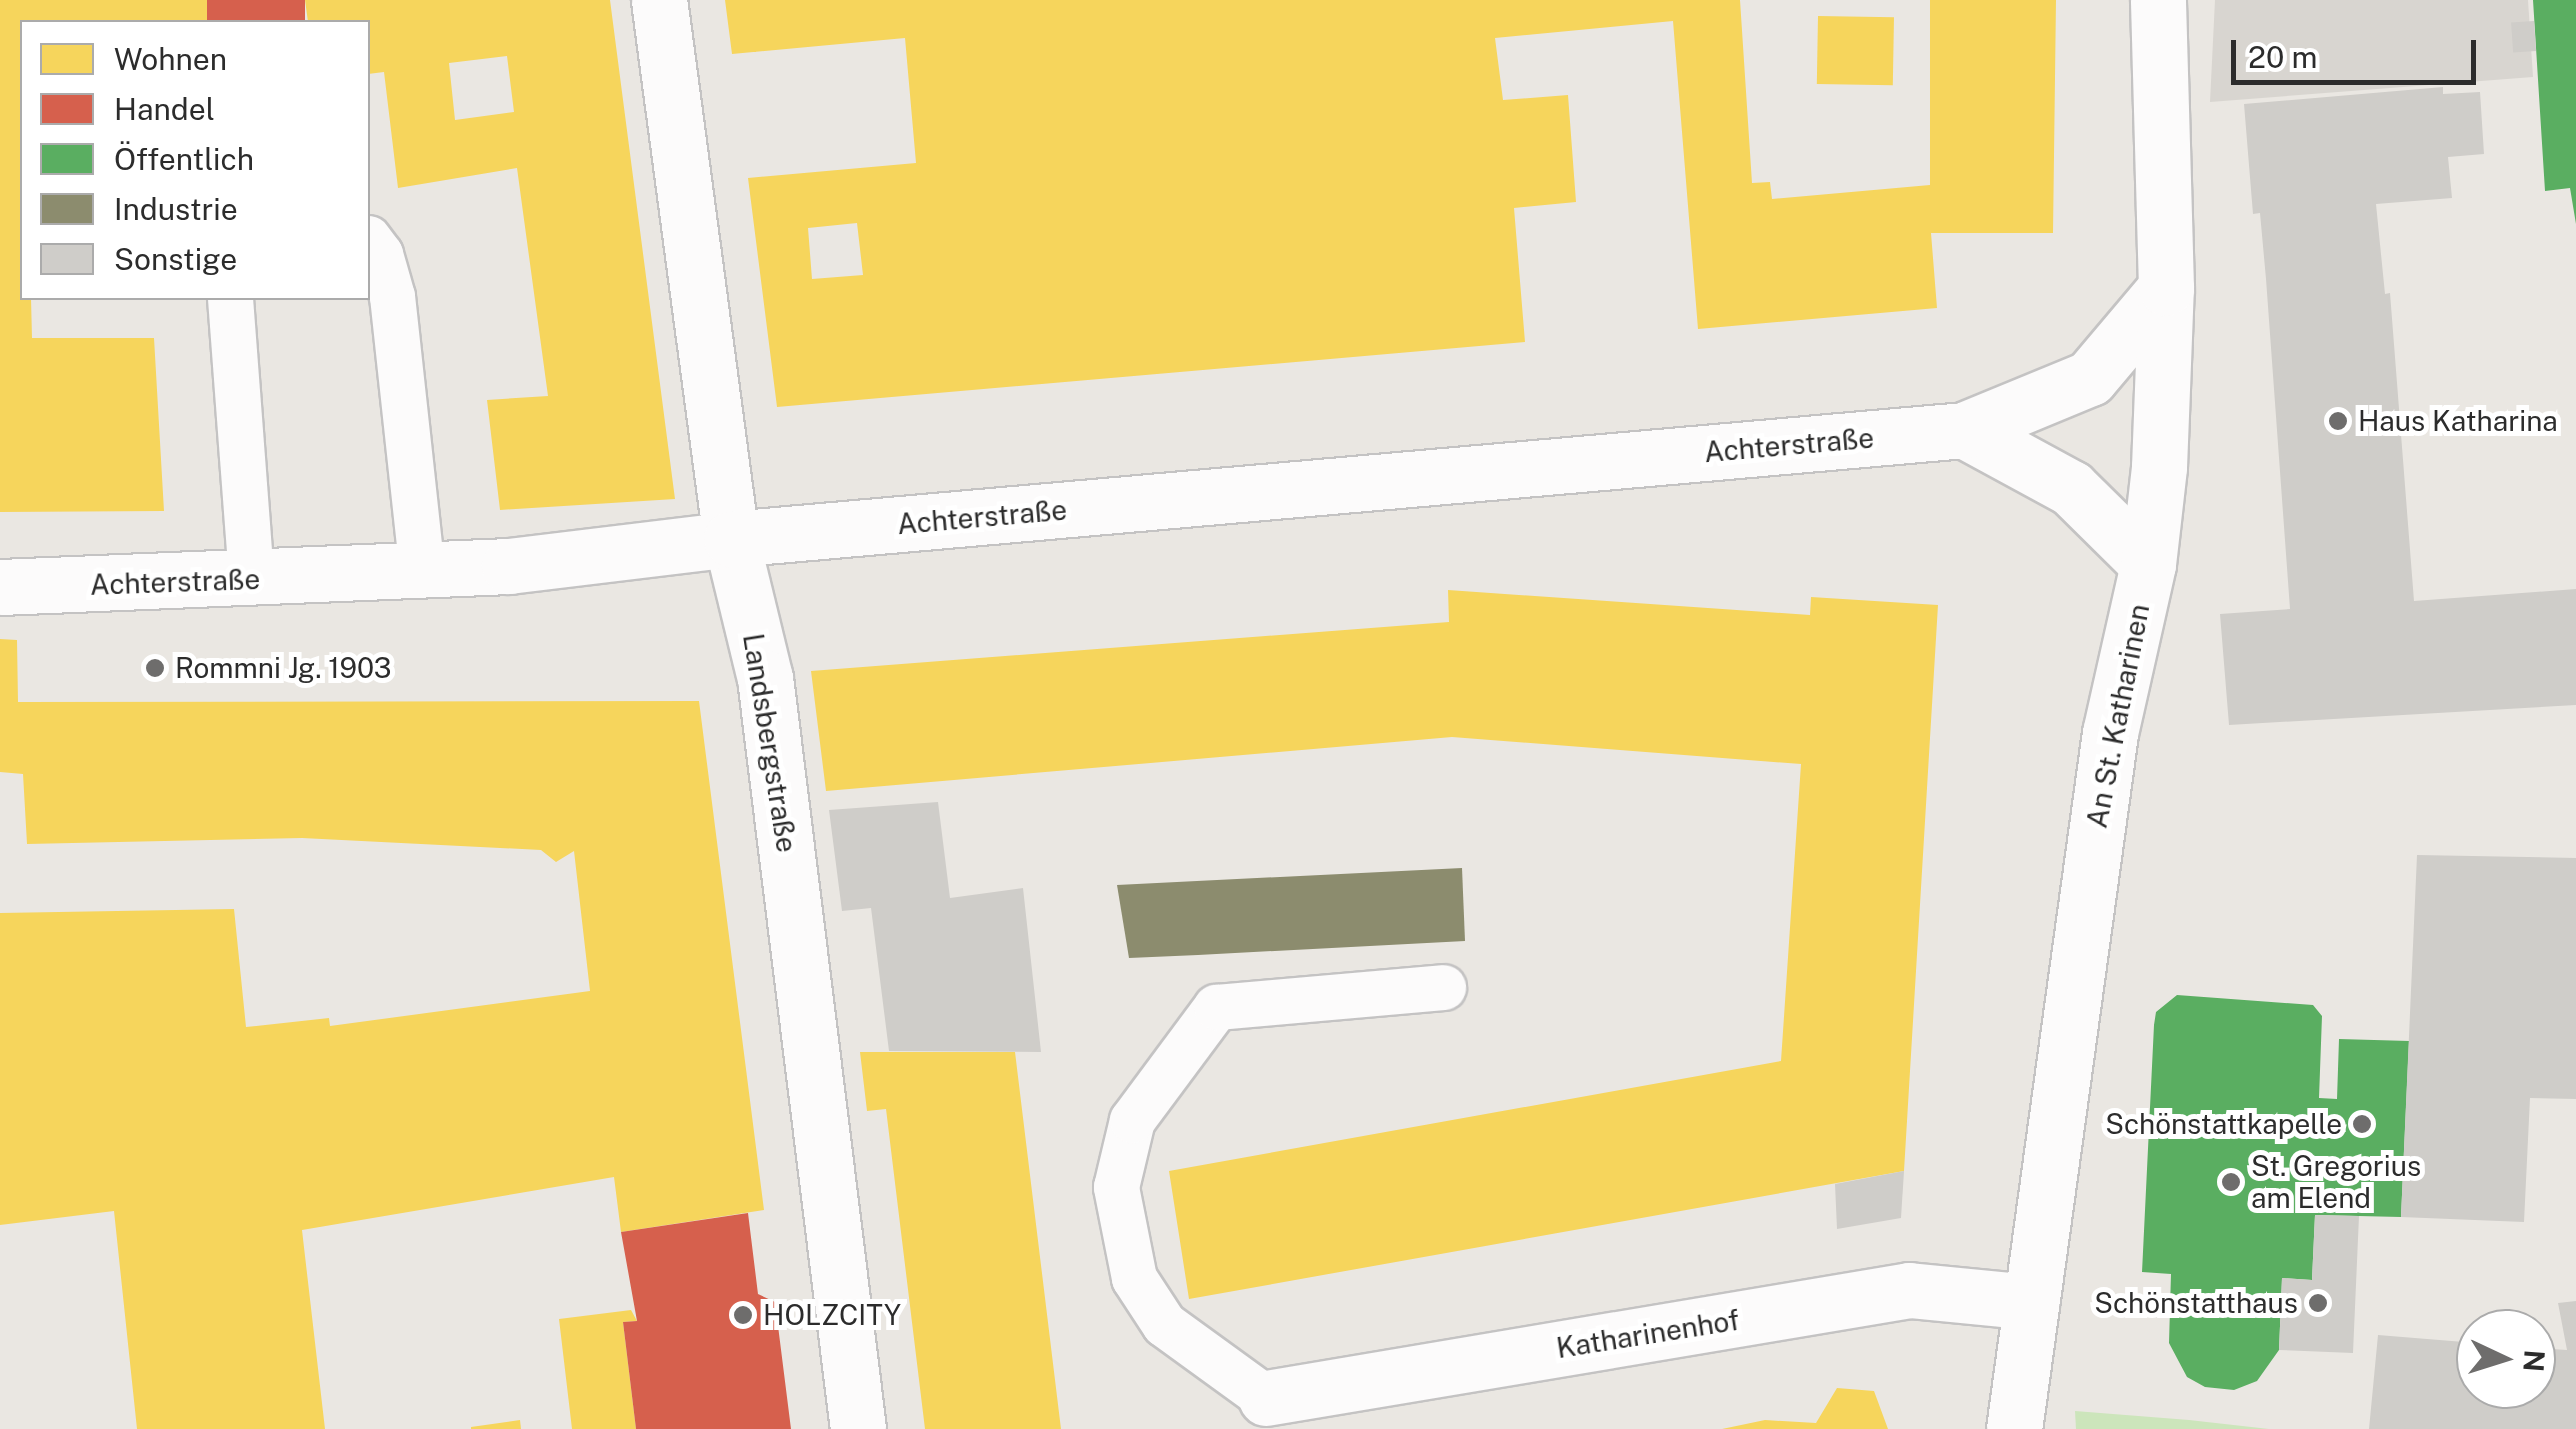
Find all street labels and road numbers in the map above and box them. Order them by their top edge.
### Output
street label: Achterstraße [1703,421,1875,469]
street label: Achterstraße [896,493,1068,541]
street label: Achterstraße [89,562,261,602]
street label: An St. Katharinen [2080,601,2156,831]
street label: Landsbergstraße [736,631,804,855]
street label: Katharinenhof [1554,1303,1742,1365]

